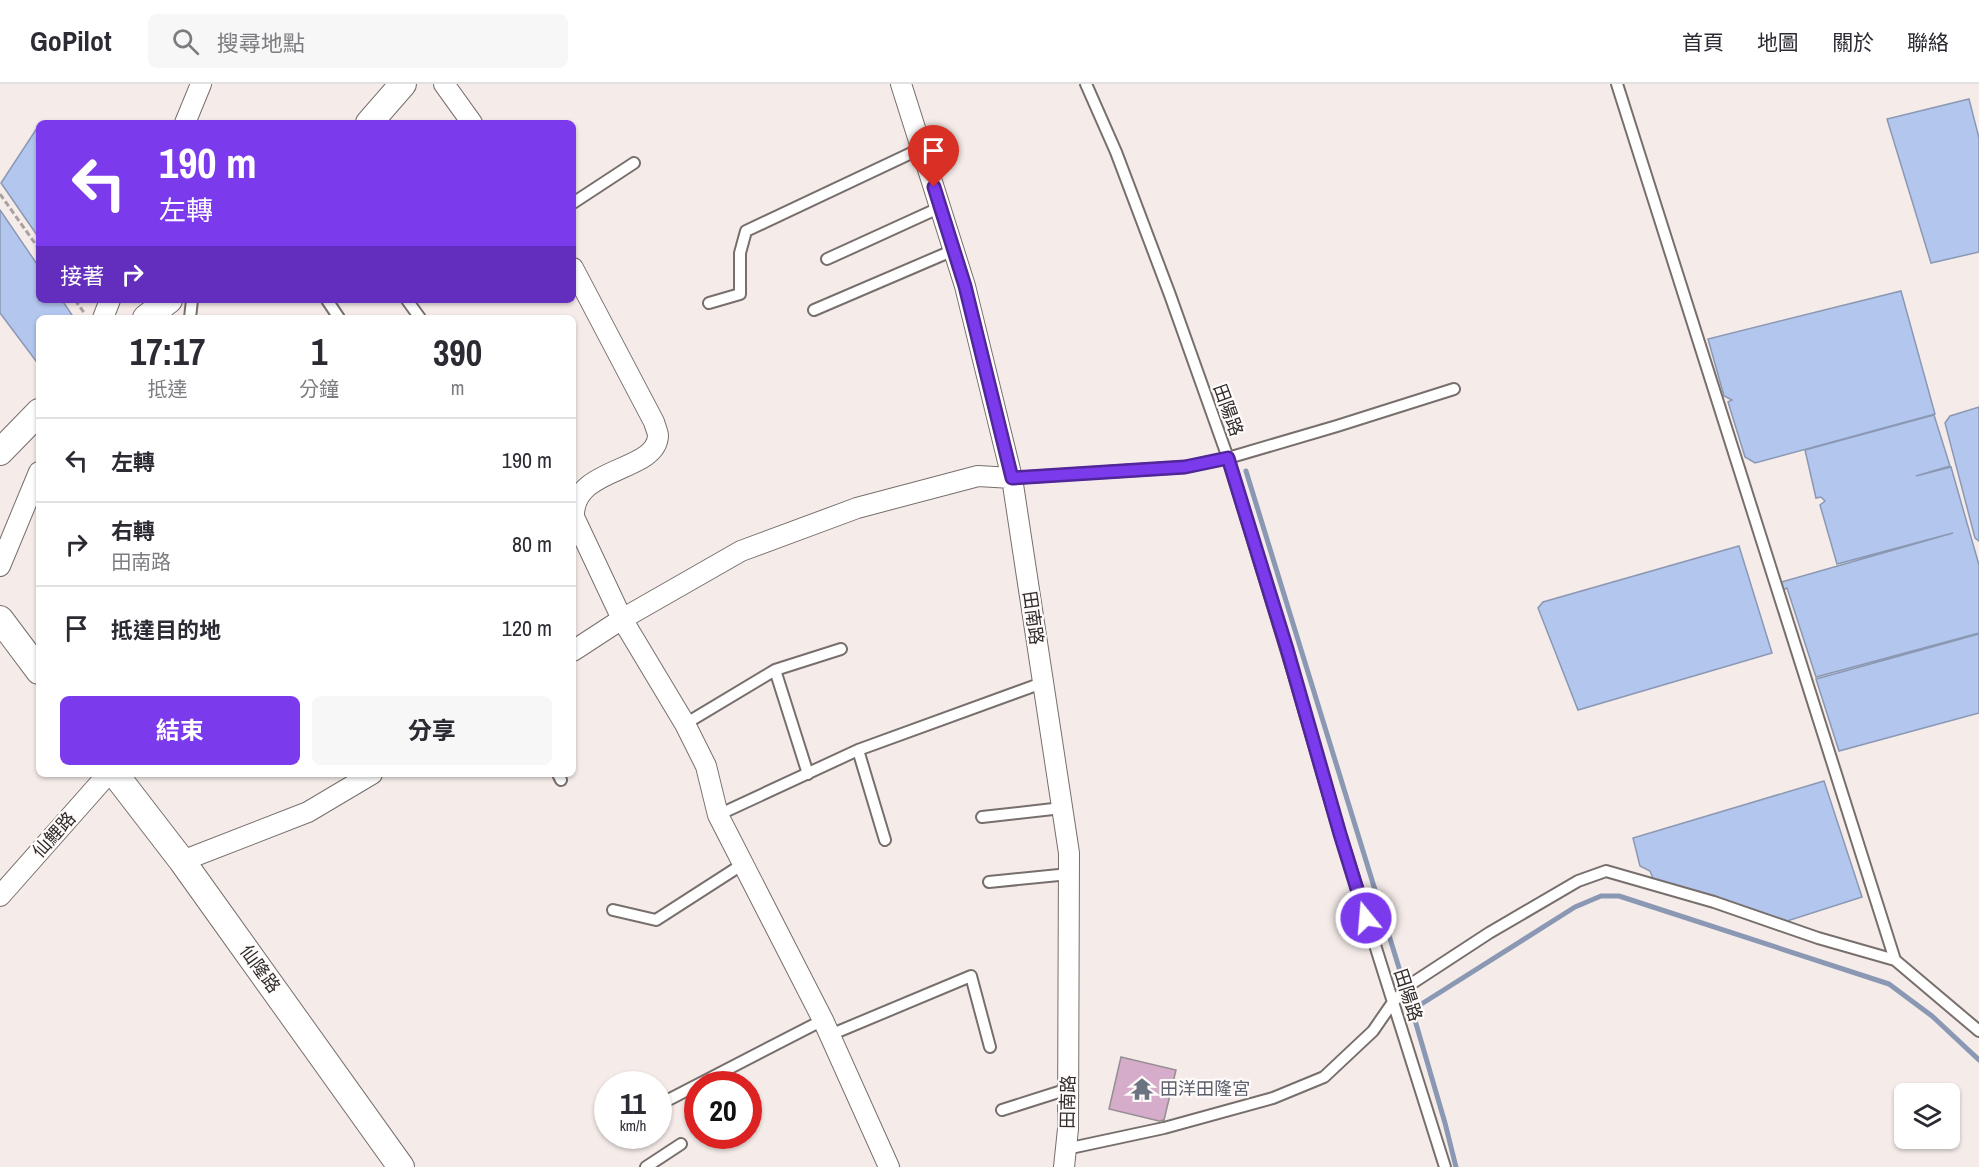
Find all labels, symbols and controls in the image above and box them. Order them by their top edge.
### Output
search box [148,14,568,68]
text: GoPilot [30,22,112,60]
icon: search [169,25,202,58]
text: 搜尋地點 [217,28,305,58]
text: 首頁 [1682,28,1724,57]
text: 地圖 [1757,28,1799,57]
text: 關於 [1832,28,1874,57]
text: 聯絡 [1907,28,1949,57]
pin [908,125,959,187]
icon: arrive [917,134,950,167]
text: 190 m [159,135,257,191]
icon: left [60,144,138,222]
text: 左轉 [159,192,213,228]
icon: right [116,258,149,291]
text: 接著 [60,261,104,291]
text: 17:17 [130,328,205,376]
text: 1 [311,328,327,376]
text: 390 [433,329,482,377]
text: m [451,374,464,401]
text: 抵達 [148,375,188,402]
text: 分鐘 [299,375,339,402]
street label: 田陽路 [1207,380,1249,439]
icon: left [60,444,93,477]
text: 190 m [502,445,552,475]
text: 左轉 [111,447,155,477]
text: 右轉 [111,516,155,546]
icon: right [60,528,93,561]
text: 80 m [512,529,552,559]
text: 田南路 [111,548,171,575]
street label: 田南路 [1017,589,1050,646]
icon: arrive [60,612,93,645]
text: 120 m [502,613,552,643]
text: 抵達目的地 [111,615,221,645]
button: 結束 [60,696,300,765]
button: 分享 [312,696,552,765]
street label: 仙鯉路 [26,806,81,863]
position arrow [1334,886,1398,950]
street label: 仙隆路 [234,940,286,998]
street label: 田陽路 [1388,965,1429,1024]
speed limit sign: 20 [684,1071,762,1149]
street label: 田南路 [1055,1075,1080,1129]
temple icon: 田洋田隆宮 [1129,1076,1155,1102]
place label: 田洋田隆宮 [1160,1076,1250,1101]
text: 11 [620,1083,646,1123]
map controls [1894,1083,1960,1149]
button: layers [1894,1083,1960,1149]
text: km/h [620,1115,646,1136]

